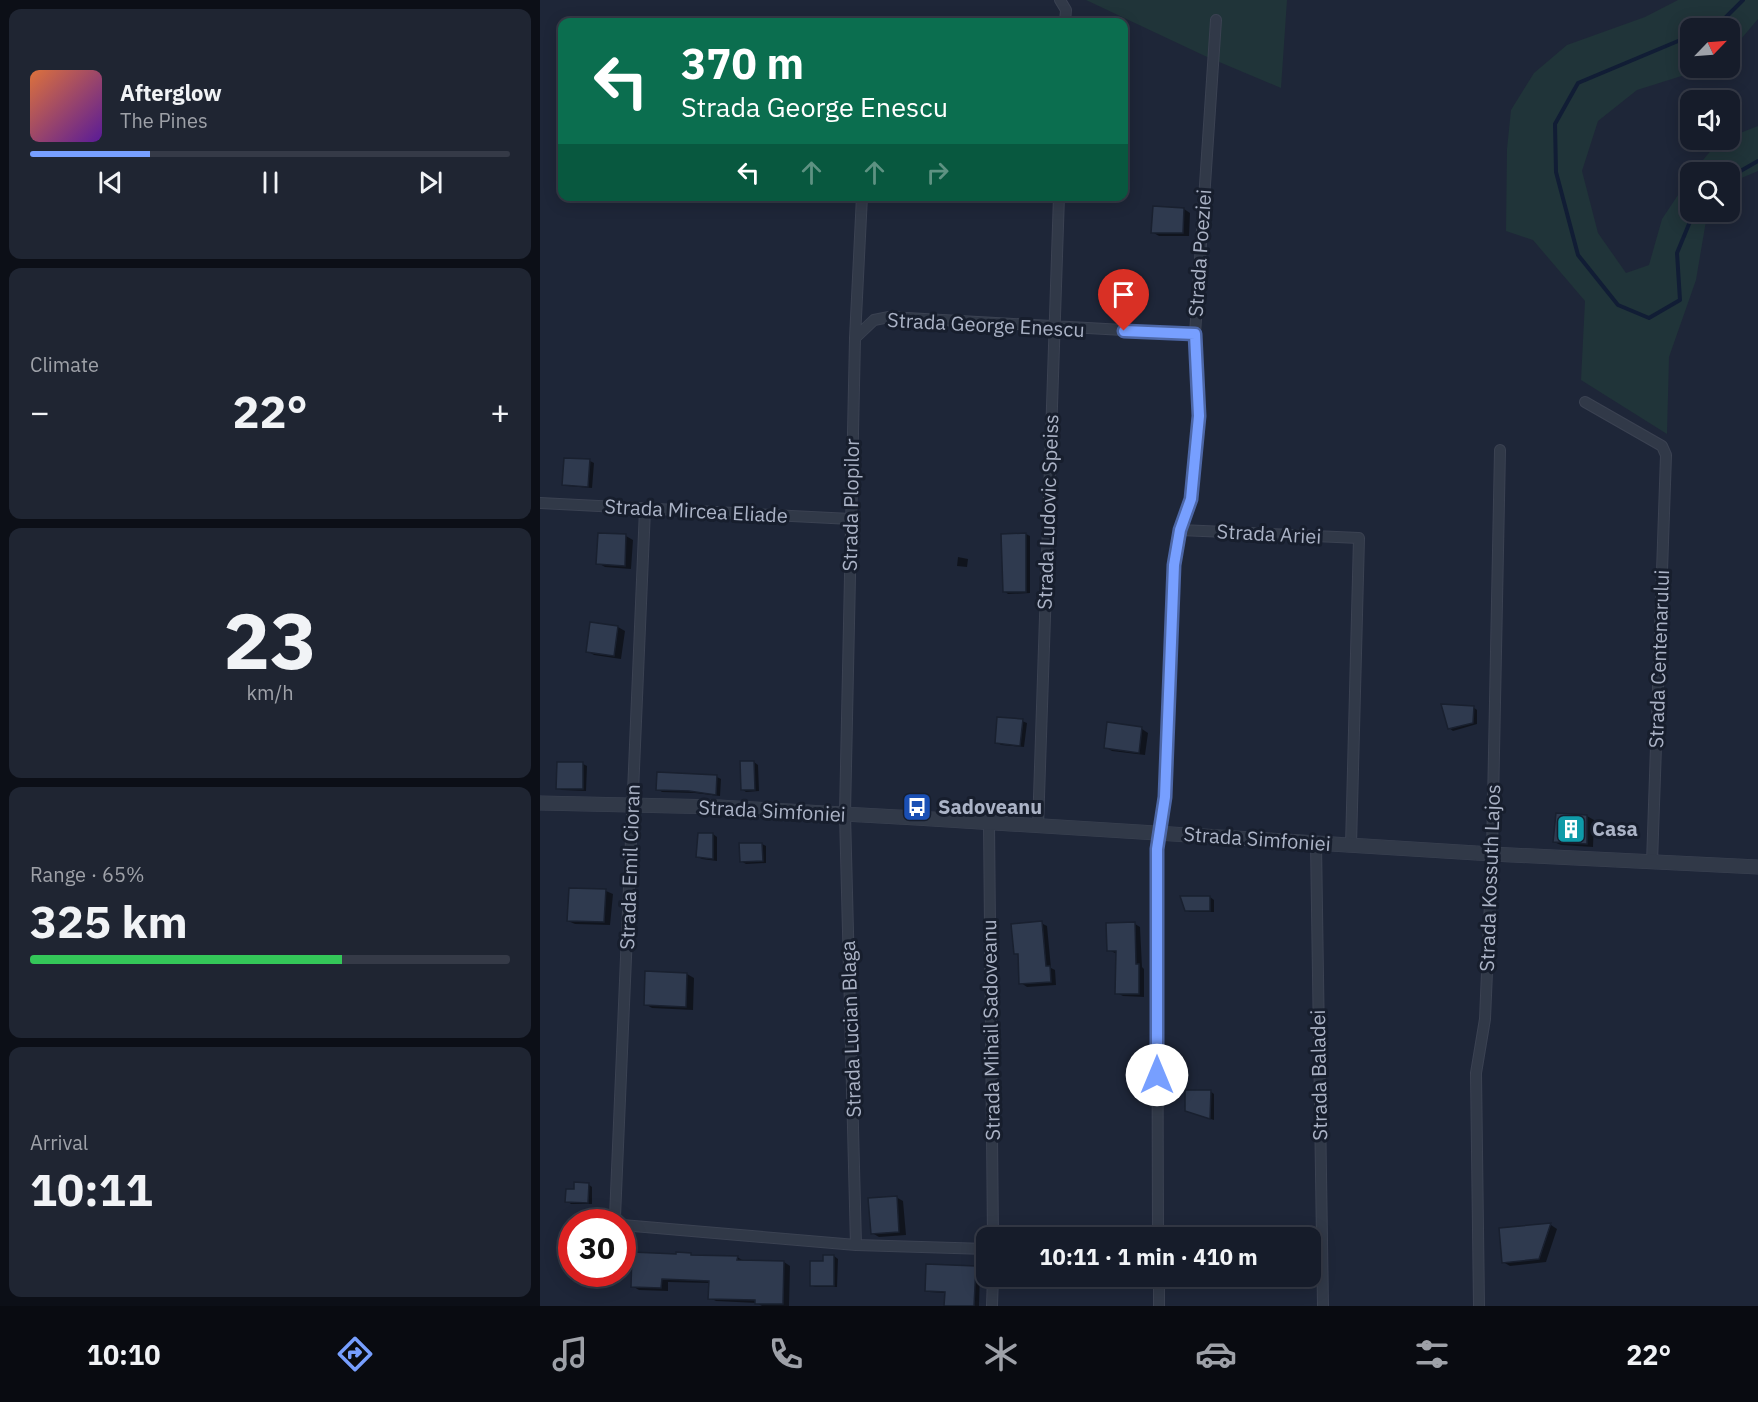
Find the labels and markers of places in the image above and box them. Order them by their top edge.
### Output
pin [1098,269,1149,331]
bus stop icon: Sadoveanu [901,791,933,823]
place label: Sadoveanu [938,793,1042,820]
building icon: Casa [1555,813,1587,845]
place label: Casa [1592,815,1638,842]

